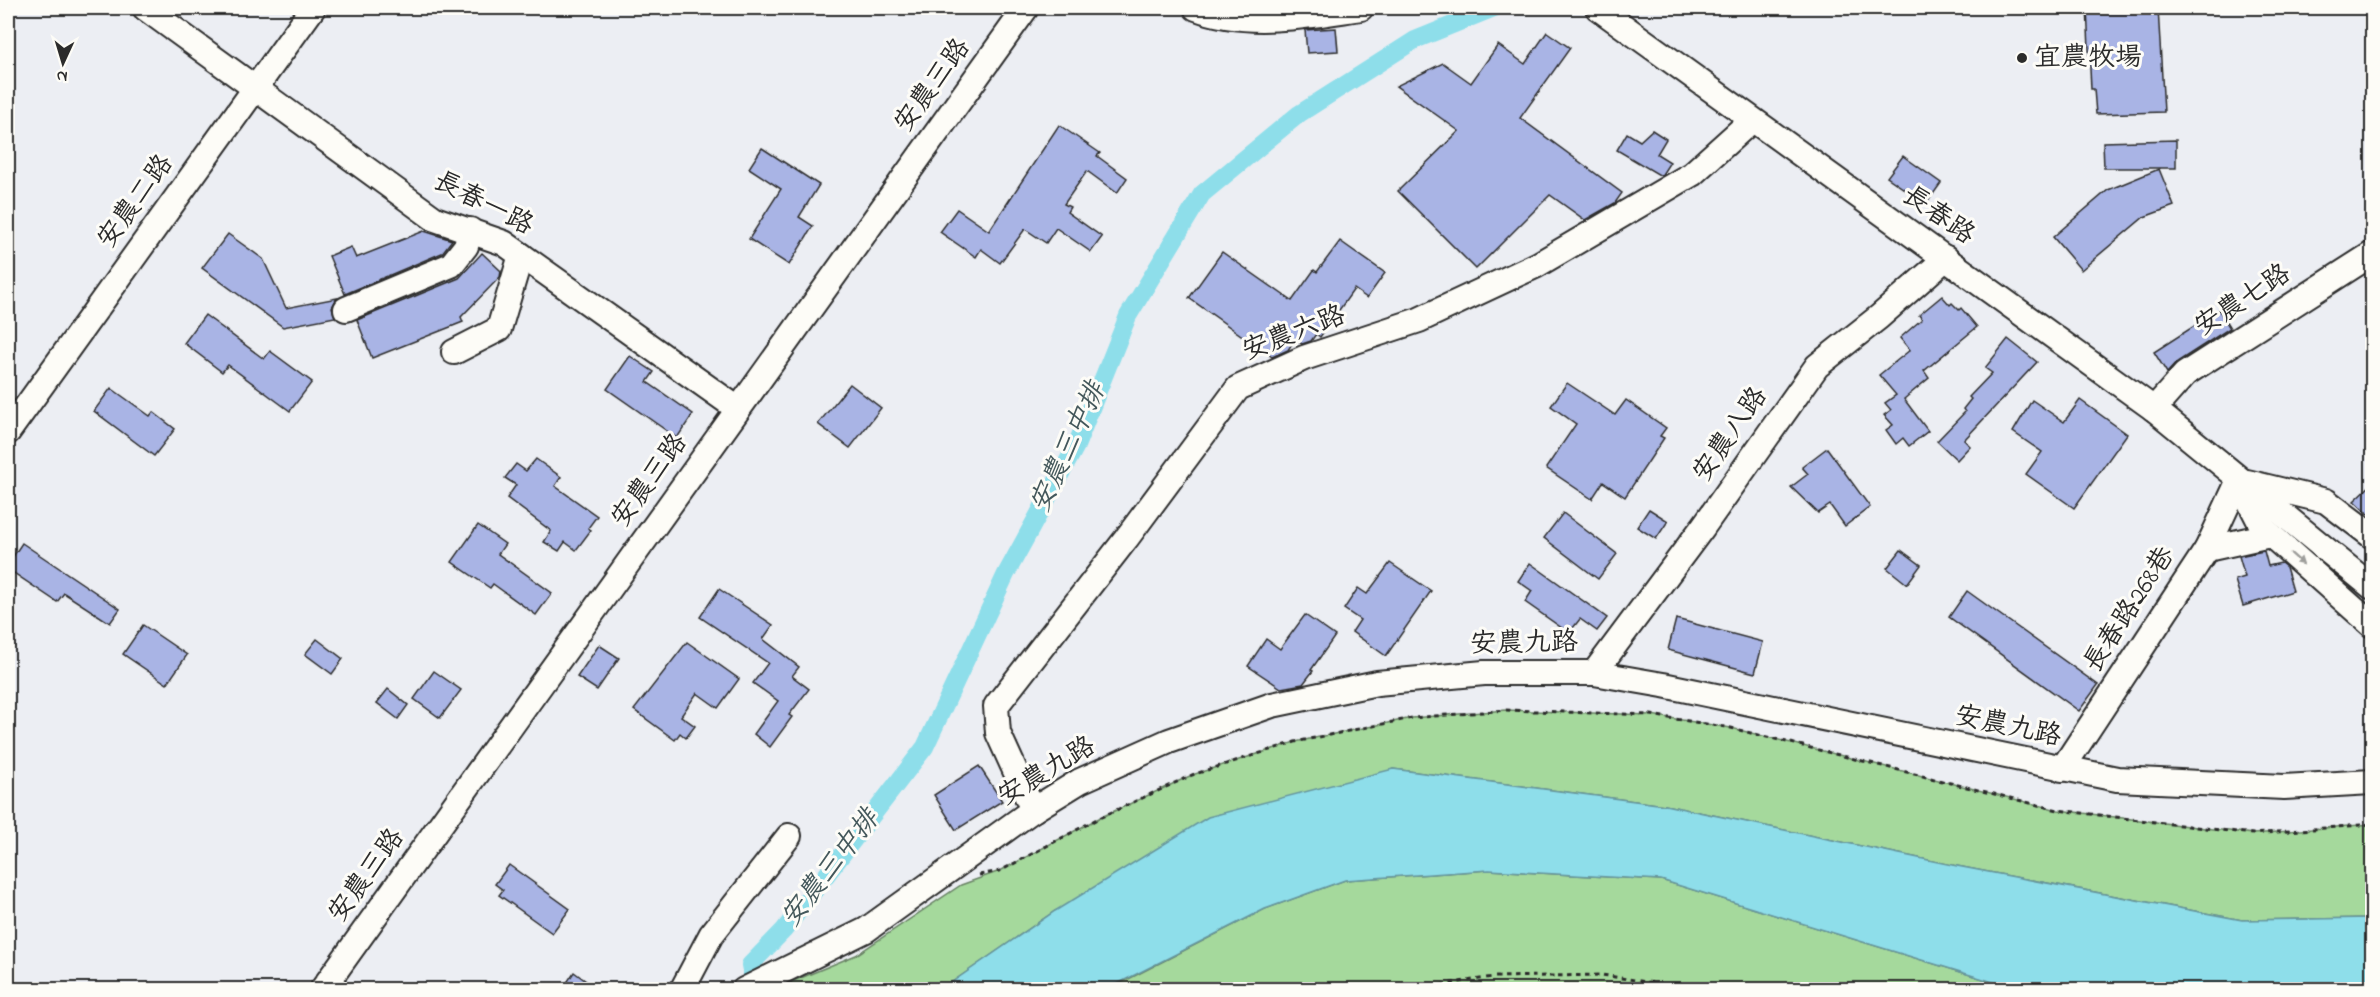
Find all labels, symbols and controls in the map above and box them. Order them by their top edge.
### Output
street label: 安農三路 [885,31,981,141]
north arrow [33,33,93,93]
place label: 宜農牧場 [2034,39,2142,78]
marker: 宜農牧場 [2015,51,2029,65]
text: N [56,64,68,88]
street label: 安農二路 [88,147,184,257]
street label: 長春一路 [426,162,540,246]
street label: 長春路 [1894,177,1982,255]
street label: 安農七路 [2187,255,2299,347]
street label: 安農六路 [1237,296,1351,372]
water label: 安農三中排 [1021,373,1118,520]
street label: 安農八路 [1684,380,1778,490]
street label: 安農三路 [602,426,698,536]
street label: 長春路268巷 [2075,539,2185,681]
one-way arrow [2290,552,2305,566]
street label: 安農九路 [1470,624,1578,664]
street label: 安農九路 [1951,697,2065,757]
street label: 安農九路 [991,727,1103,817]
water label: 安農三中排 [772,799,892,937]
street label: 安農三路 [319,821,415,931]

